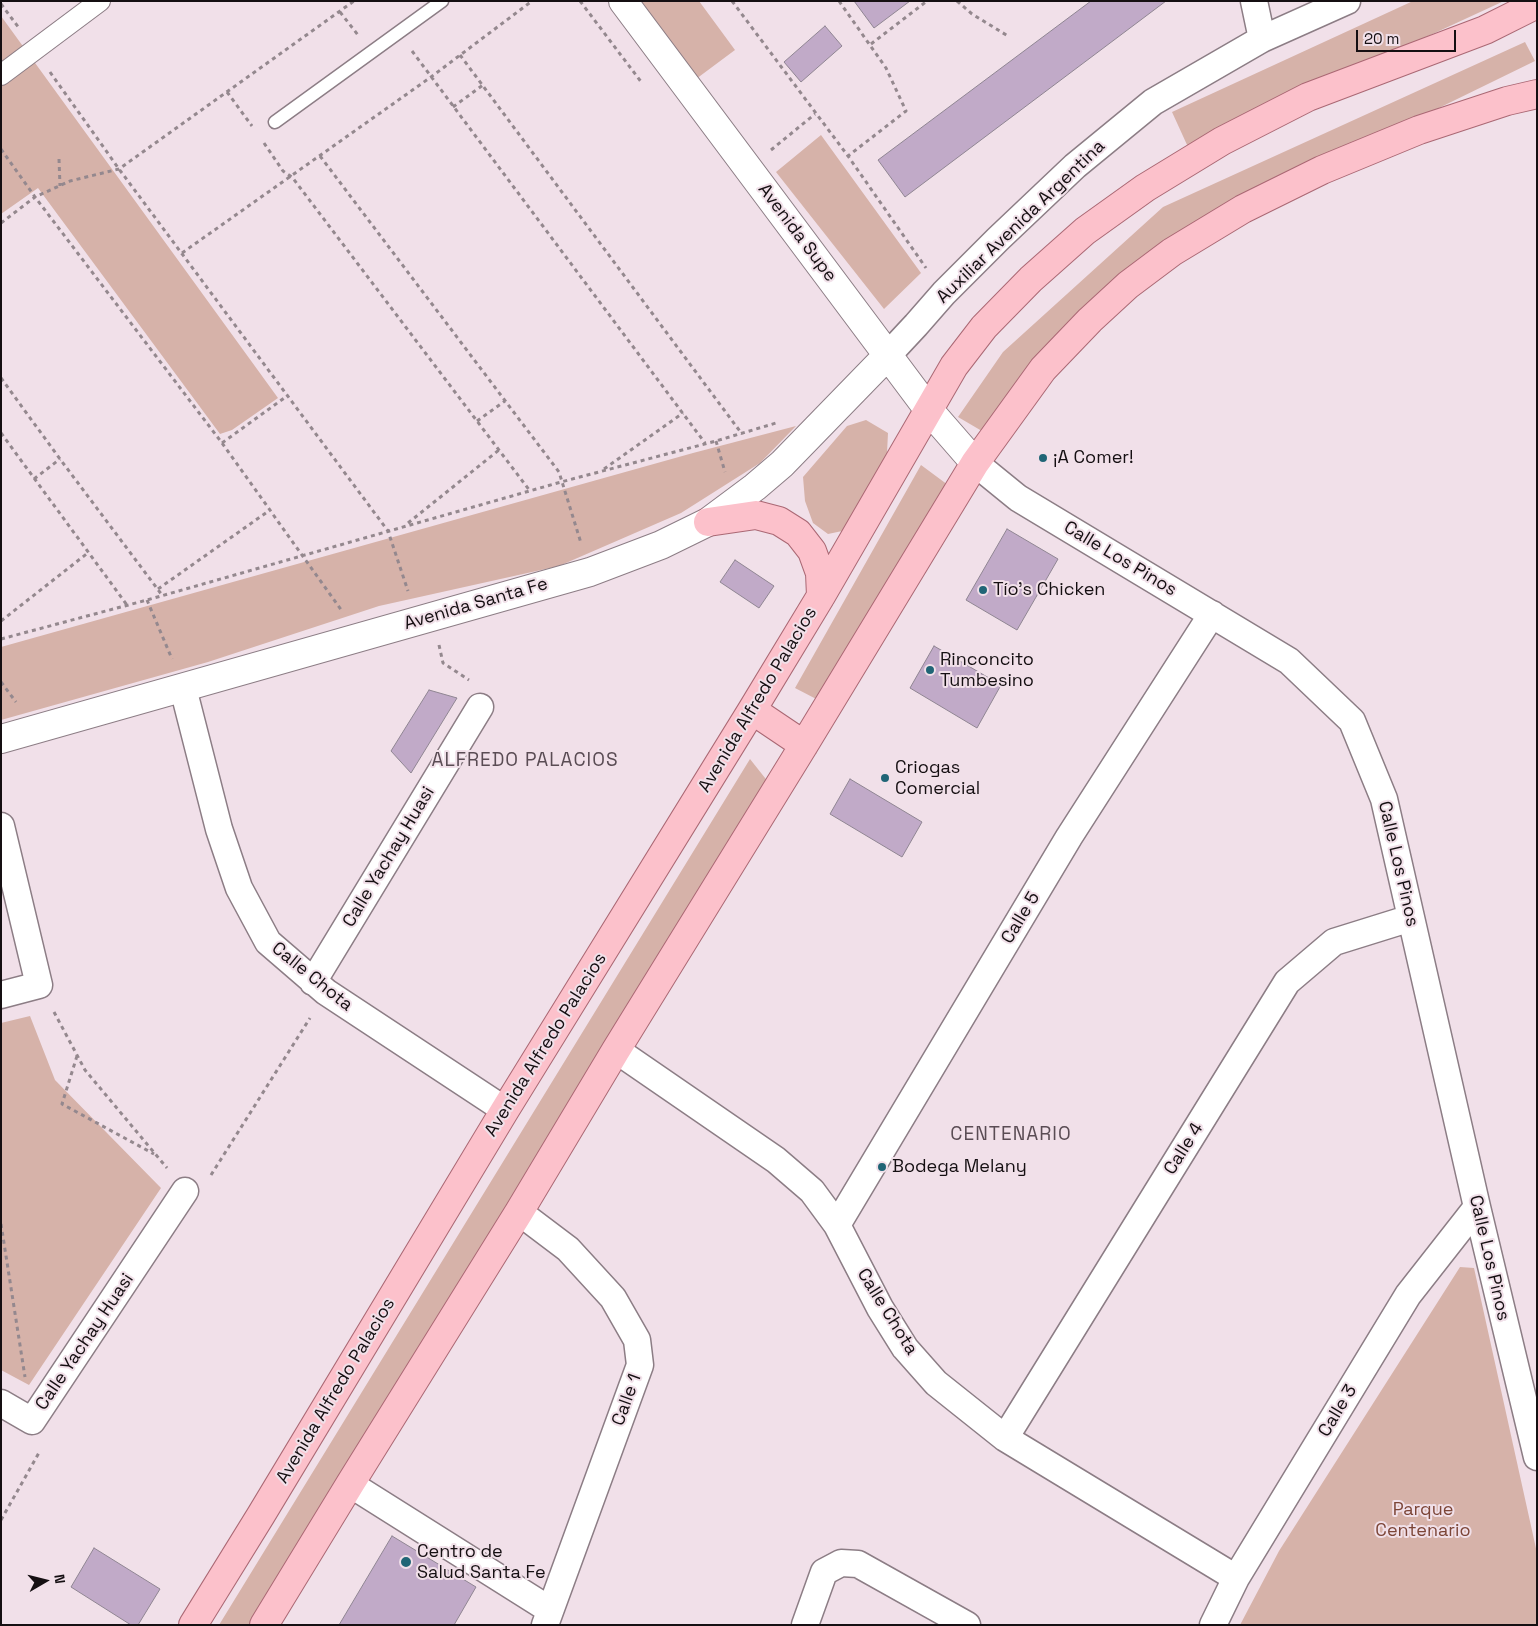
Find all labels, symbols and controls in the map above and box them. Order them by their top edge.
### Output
scale bar [1358,20,1458,52]
text: 20 m [1364,29,1399,48]
street label: Auxiliar Avenida Argentina [932,136,1110,308]
street label: Avenida Supe [753,180,841,286]
place label: ¡A Comer! [1053,447,1134,469]
marker: ¡A Comer! [1037,452,1049,464]
street label: Calle Los Pinos [1060,517,1180,601]
street label: Avenida Santa Fe [402,573,550,635]
place label: Tío's Chicken [993,579,1105,601]
marker: Tío's Chicken [977,584,989,596]
street label: Avenida Alfredo Palacios [694,603,822,797]
place label: Rinconcito Tumbesino [940,649,1034,692]
marker: Rinconcito Tumbesino [924,664,936,676]
district label: ALFREDO PALACIOS [429,750,621,772]
place label: Criogas Comercial [895,757,980,800]
marker: Criogas Comercial [879,772,891,784]
street label: Calle Yachay Huasi [338,783,440,931]
street label: Calle Los Pinos [1373,799,1423,929]
street label: Calle 5 [997,888,1045,948]
street label: Calle Chota [267,938,357,1016]
street label: Avenida Alfredo Palacios [481,949,611,1141]
street label: Calle 4 [1160,1119,1208,1179]
district label: CENTENARIO [949,1124,1073,1146]
place label: Bodega Melany [892,1156,1027,1178]
marker: Bodega Melany [876,1161,888,1173]
street label: Calle Los Pinos [1464,1193,1514,1323]
street label: Calle Chota [852,1265,922,1359]
street label: Calle Yachay Huasi [31,1270,139,1414]
street label: Avenida Alfredo Palacios [272,1294,400,1488]
street label: Calle 1 [608,1371,646,1429]
street label: Calle 3 [1314,1381,1362,1441]
park label: Parque Centenario [1375,1499,1471,1542]
place label: Centro de Salud Santa Fe [417,1541,546,1584]
marker: Centro de Salud Santa Fe [399,1555,413,1569]
north arrow [20,1556,70,1606]
text: N [50,1573,69,1585]

